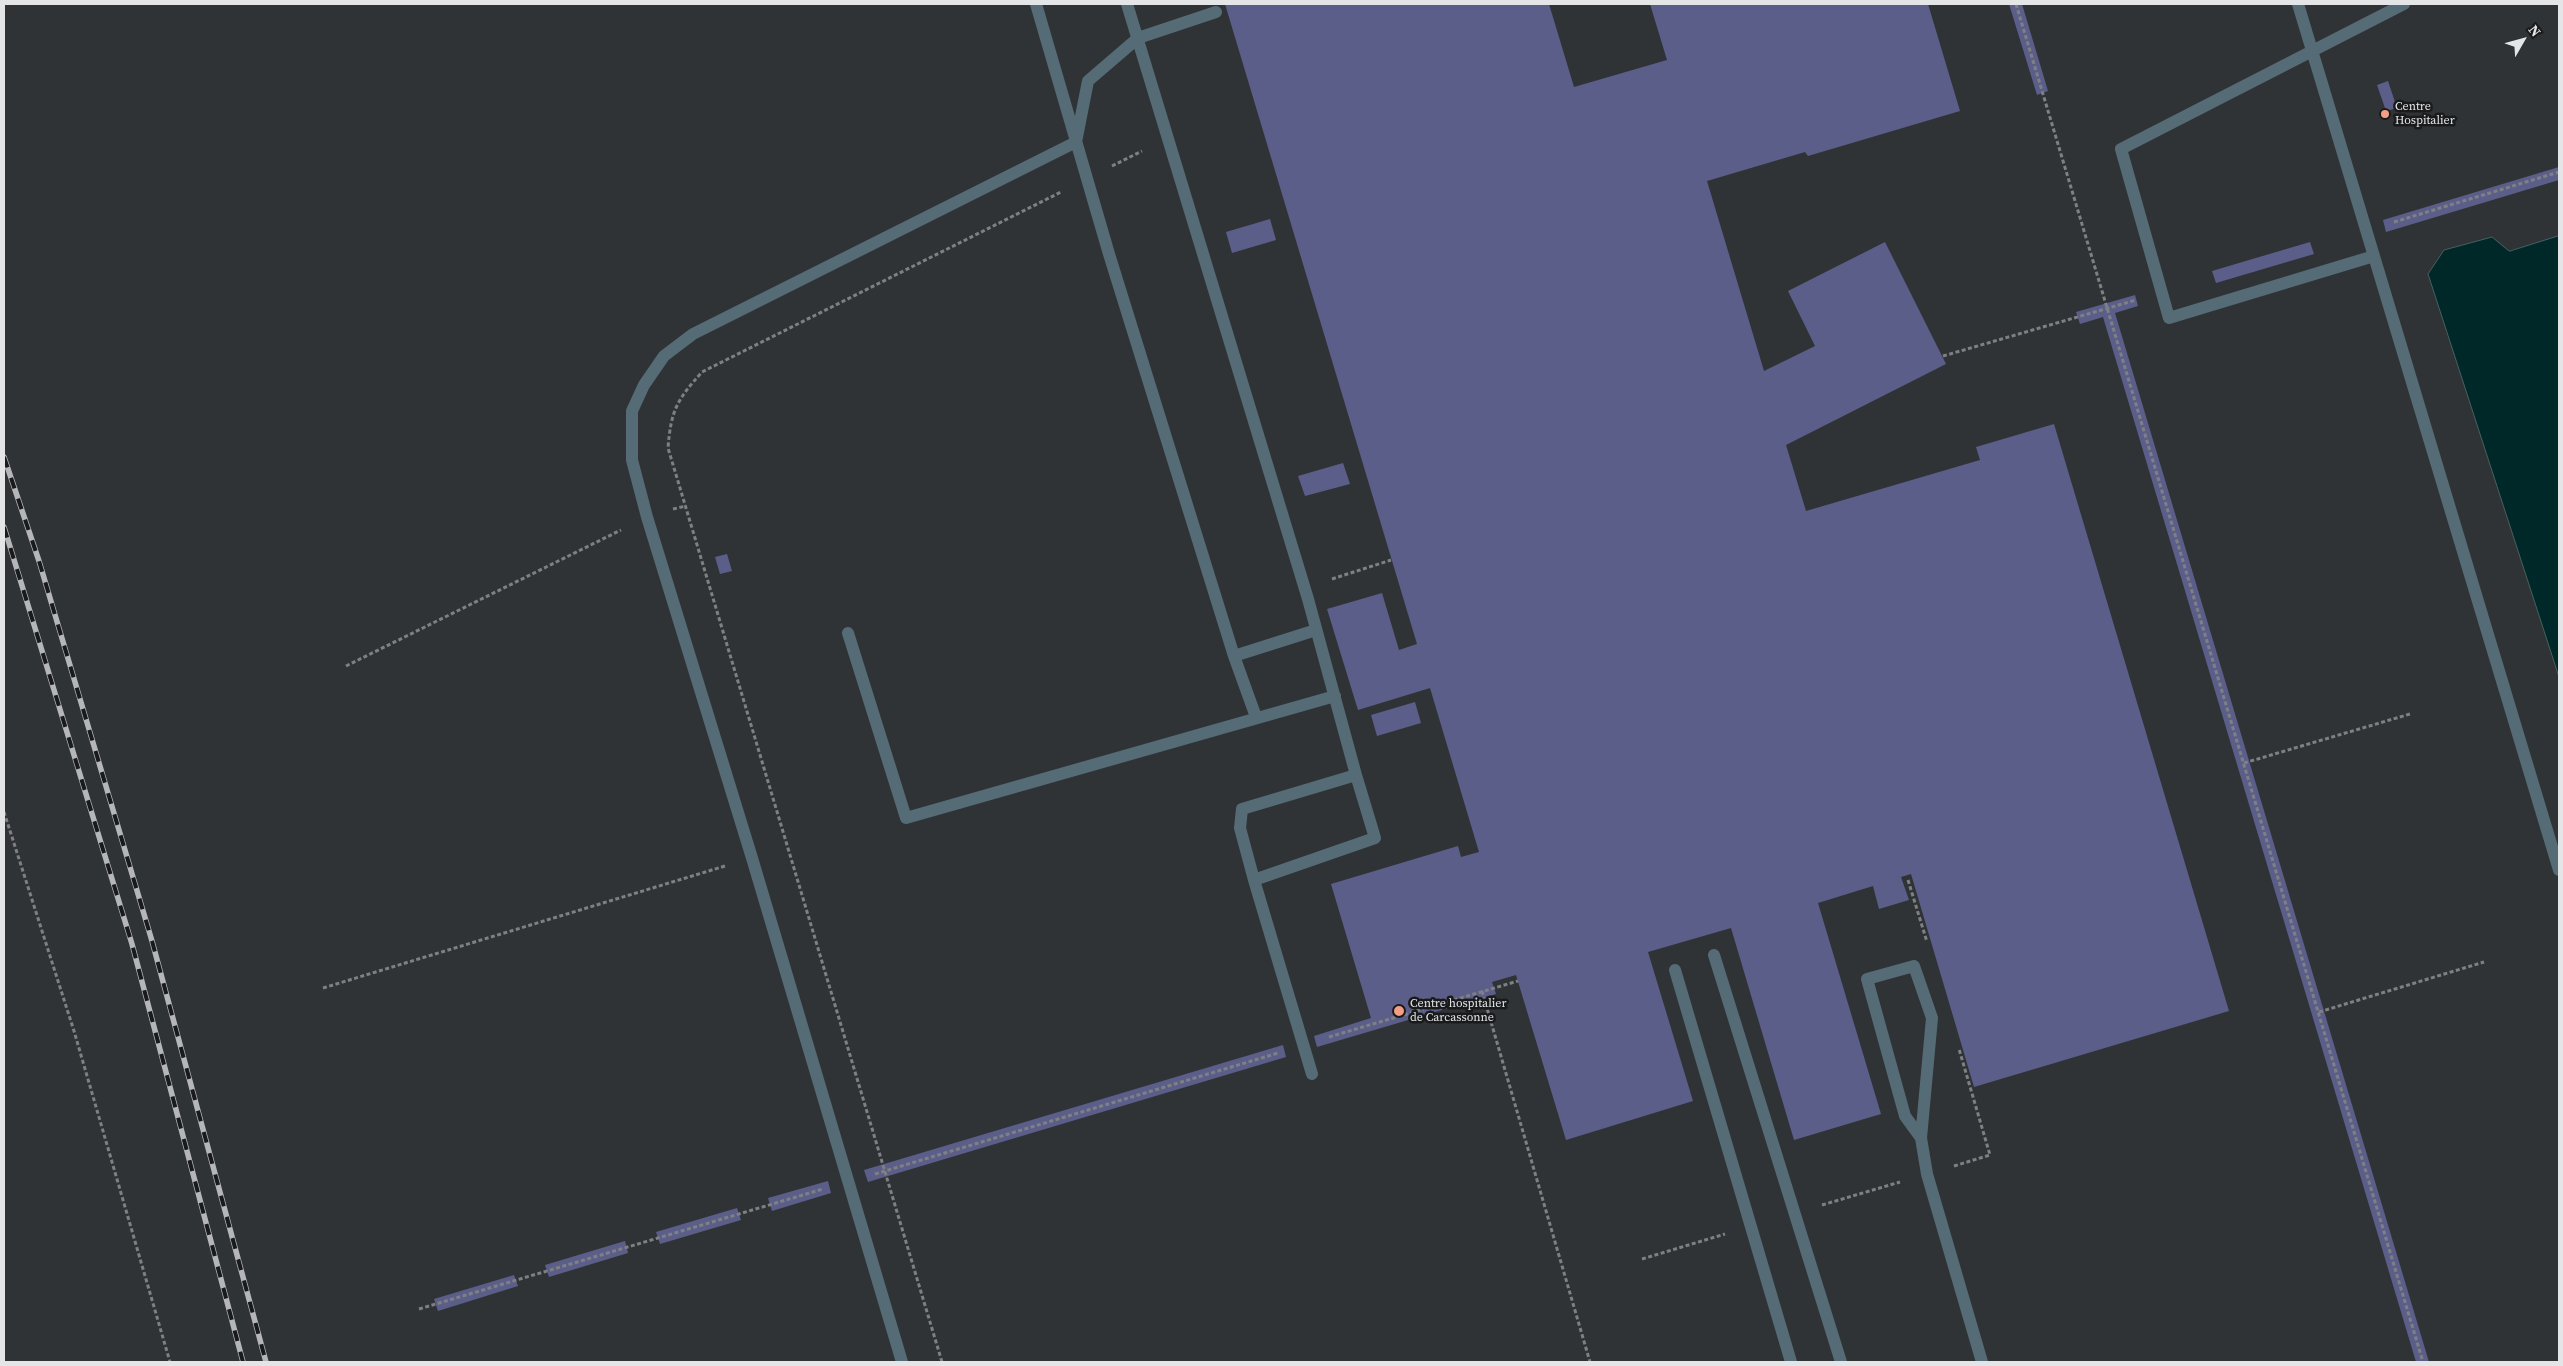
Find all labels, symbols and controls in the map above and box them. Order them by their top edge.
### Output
north arrow [2498,15,2548,65]
text: N [2524,21,2546,41]
place label: Centre Hospitalier [2395,100,2455,128]
marker: Centre Hospitalier [2379,108,2391,120]
place label: Centre hospitalier de Carcassonne [1410,997,1506,1025]
marker: Centre hospitalier de Carcassonne [1392,1004,1406,1018]

